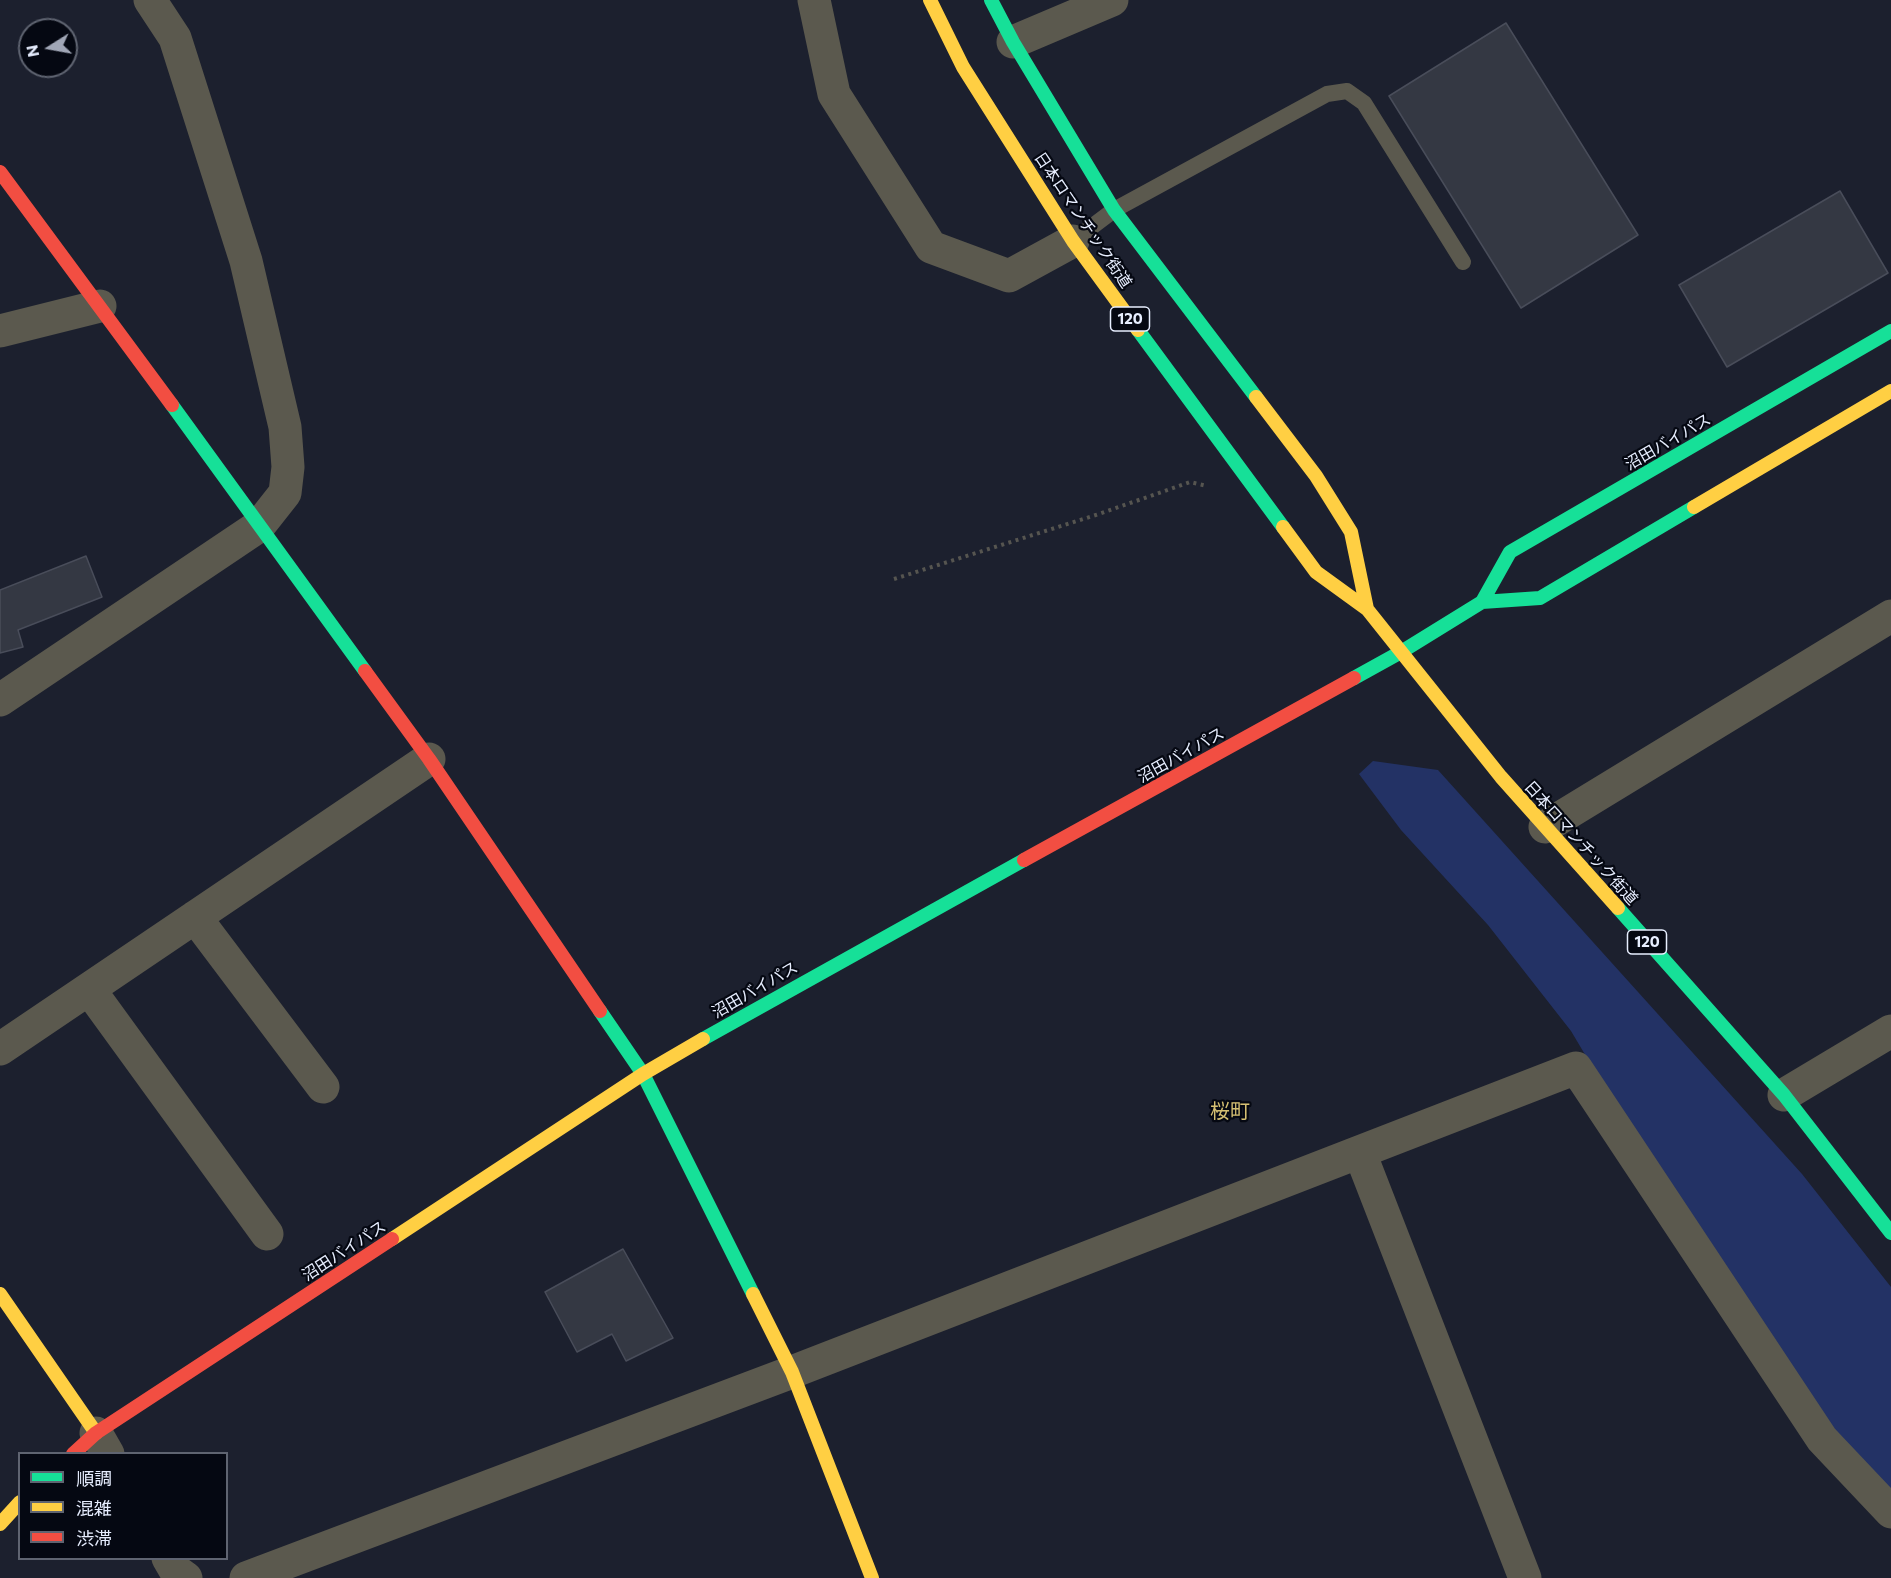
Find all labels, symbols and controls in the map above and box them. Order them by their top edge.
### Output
north arrow [18,18,78,78]
text: N [21,43,42,59]
street label: 日本ロマンチック街道 [1030,148,1136,292]
road number: 120 [1110,307,1150,331]
street label: 沼田バイパス [1622,410,1714,474]
street label: 沼田バイパス [1134,723,1228,787]
street label: 日本ロマンチック街道 [1520,777,1642,909]
road number: 120 [1628,930,1666,954]
street label: 沼田バイパス [709,958,801,1022]
district label: 桜町 [1210,1099,1250,1123]
street label: 沼田バイパス [299,1217,389,1285]
legend [18,1452,228,1560]
text: 順調 [76,1467,112,1489]
text: 混雑 [76,1497,112,1519]
text: 渋滞 [76,1527,112,1549]

